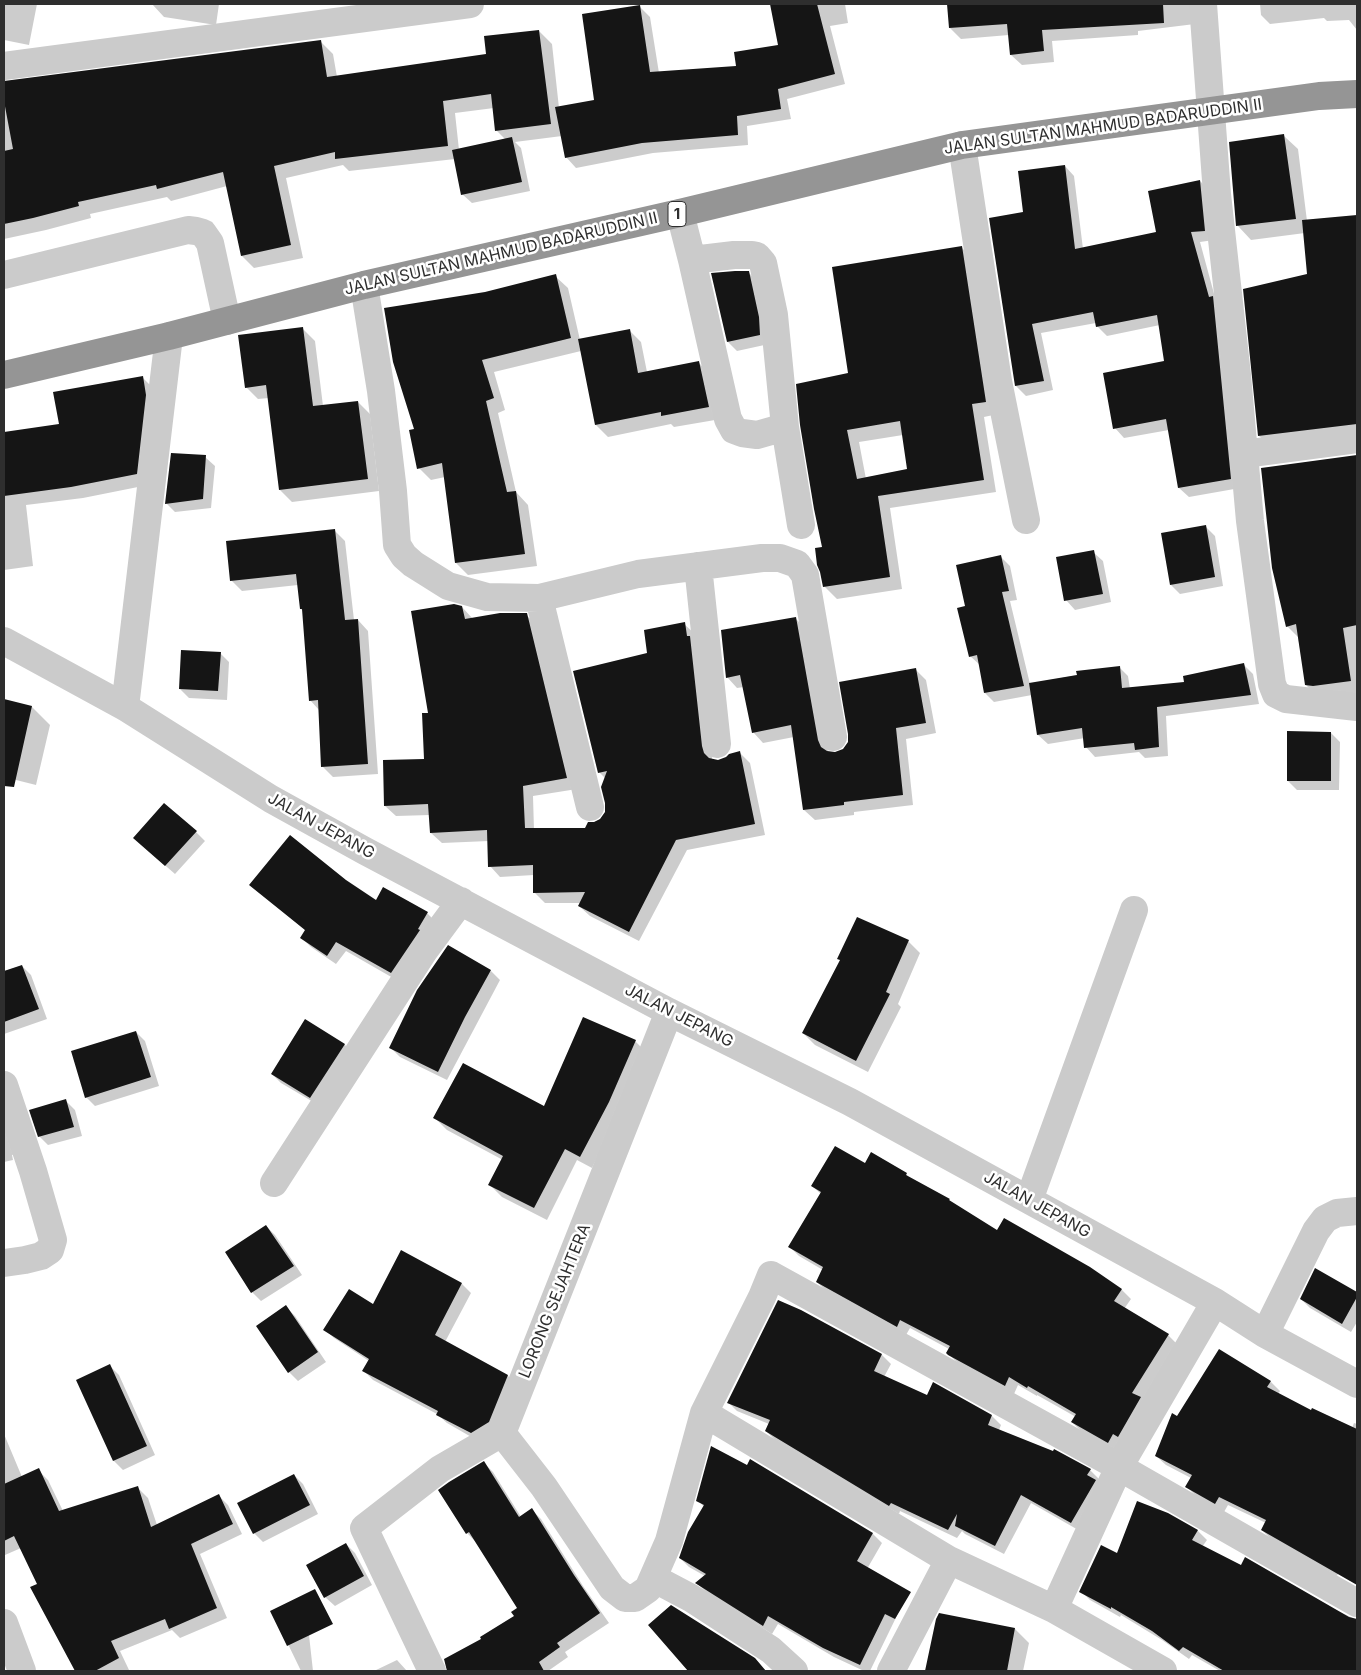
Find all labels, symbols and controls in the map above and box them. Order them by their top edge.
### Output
street label: JALAN SULTAN MAHMUD BADARUDDIN II [943,95,1263,159]
road number: 1 [668,202,686,226]
street label: JALAN SULTAN MAHMUD BADARUDDIN II [343,209,659,299]
street label: JALAN JEPANG [264,789,378,863]
street label: JALAN JEPANG [621,980,737,1052]
street label: JALAN JEPANG [980,1168,1094,1242]
street label: LORONG SEJAHTERA [515,1221,595,1381]

